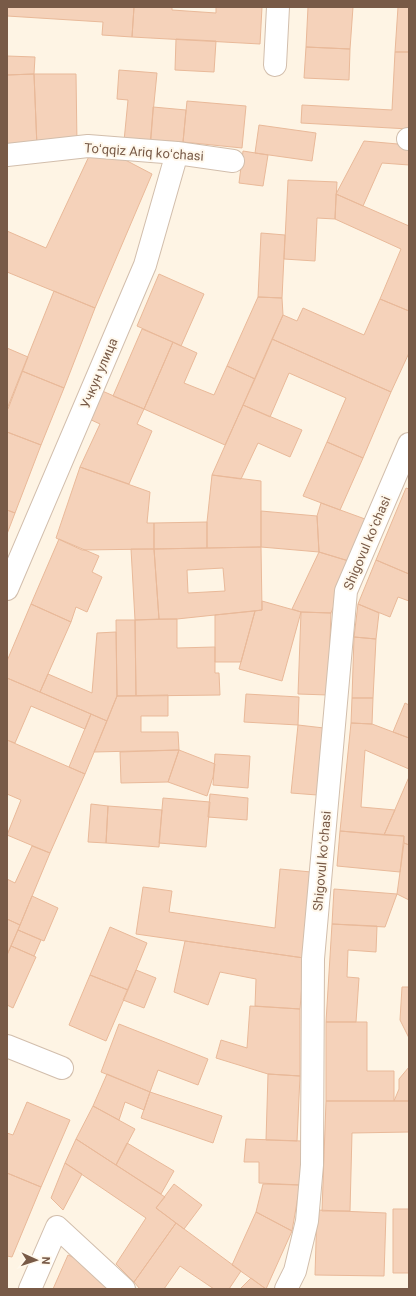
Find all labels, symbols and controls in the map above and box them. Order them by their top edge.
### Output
street label: Toʻqqiz Ariq koʻchasi [84,140,204,164]
street label: Учкун улица [78,336,120,410]
street label: Shigovul koʻchasi [340,494,394,592]
street label: Shigovul koʻchasi [310,810,334,912]
north arrow [16,1240,56,1280]
text: N [39,1256,52,1265]

